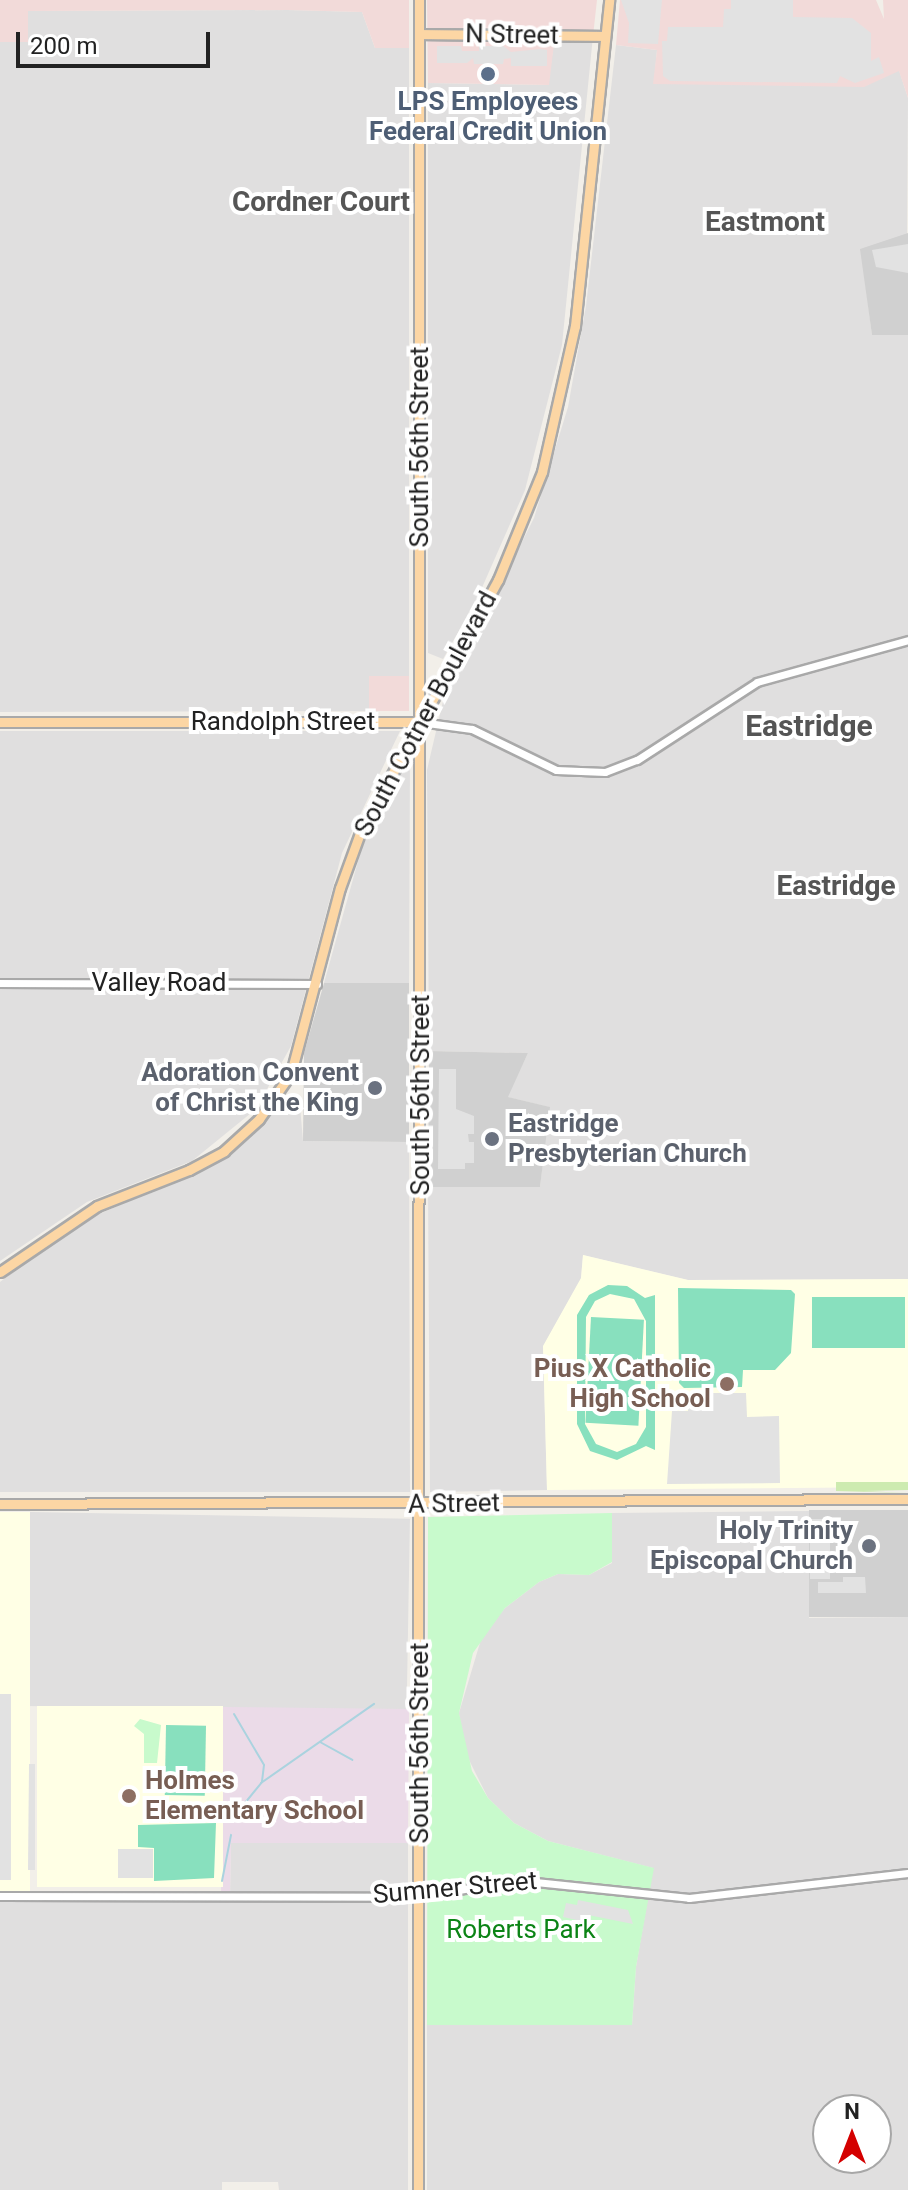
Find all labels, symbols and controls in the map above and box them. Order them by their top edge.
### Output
scale bar [20,16,214,66]
street label: N Street [465,19,559,51]
text: 200 m [30,32,97,60]
marker: LPS Employees Federal Credit Union [479,65,497,83]
place label: LPS Employees Federal Credit Union [369,86,607,148]
district label: Cordner Court [232,185,410,219]
district label: Eastmont [705,205,825,239]
street label: South 56th Street [404,347,436,547]
street label: South Cotner Boulevard [348,586,504,842]
street label: Randolph Street [191,706,375,738]
district label: Eastridge [745,708,873,744]
district label: Eastridge [776,869,896,903]
street label: Valley Road [92,967,226,999]
street label: South 56th Street [405,995,437,1195]
place label: Adoration Convent of Christ the King [141,1057,359,1118]
marker: Adoration Convent of Christ the King [366,1079,384,1097]
place label: Eastridge Presbyterian Church [508,1108,747,1170]
marker: Eastridge Presbyterian Church [483,1130,501,1148]
place label: Pius X Catholic High School [534,1353,711,1414]
marker: Pius X Catholic High School [718,1375,736,1393]
street label: A Street [408,1488,500,1520]
place label: Holy Trinity Episcopal Church [650,1515,853,1576]
marker: Holy Trinity Episcopal Church [860,1537,878,1555]
street label: South 56th Street [404,1643,436,1843]
place label: Holmes Elementary School [145,1765,364,1826]
marker: Holmes Elementary School [120,1787,138,1805]
street label: Sumner Street [372,1865,538,1911]
park label: Roberts Park [446,1914,596,1946]
north arrow [812,2094,892,2174]
text: N [844,2099,860,2124]

